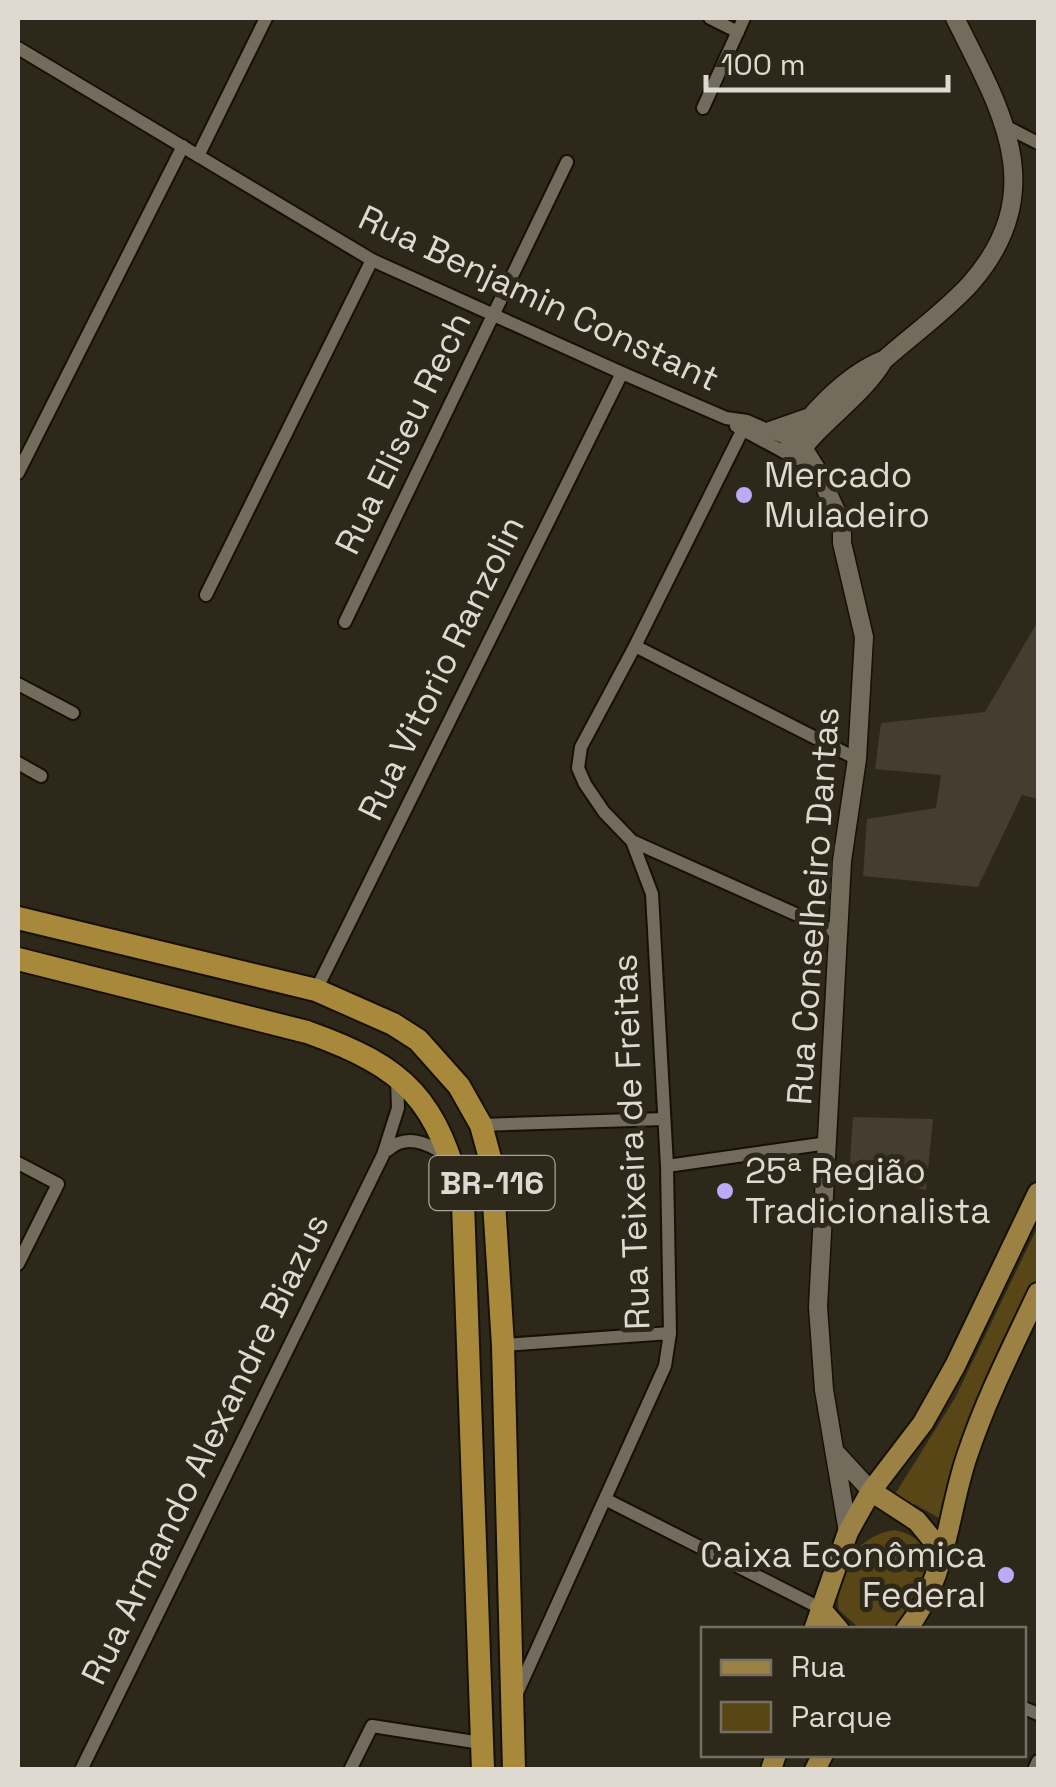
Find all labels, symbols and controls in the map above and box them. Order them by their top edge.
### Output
scale bar [706,30,948,92]
text: 100 m [721,45,806,84]
street label: Rua Benjamin Constant [352,195,726,401]
street label: Rua Eliseu Rech [325,305,481,561]
place label: Mercado Muladeiro [764,453,930,537]
marker: Mercado Muladeiro [733,484,755,506]
street label: Rua Vitorio Ranzolin [348,509,534,827]
street label: Rua Conselheiro Dantas [777,706,849,1106]
street label: Rua Teixeira de Freitas [602,953,660,1331]
place label: 25ª Região Tradicionalista [745,1149,990,1233]
road number: BR-116 [430,1156,554,1210]
marker: 25ª Região Tradicionalista [714,1180,736,1202]
street label: Rua Armando Alexandre Biazus [72,1206,338,1692]
place label: Caixa Econômica Federal [700,1533,986,1617]
marker: Caixa Econômica Federal [995,1564,1017,1586]
legend [701,1627,1026,1757]
text: Rua [791,1647,846,1686]
text: Parque [791,1697,892,1736]

